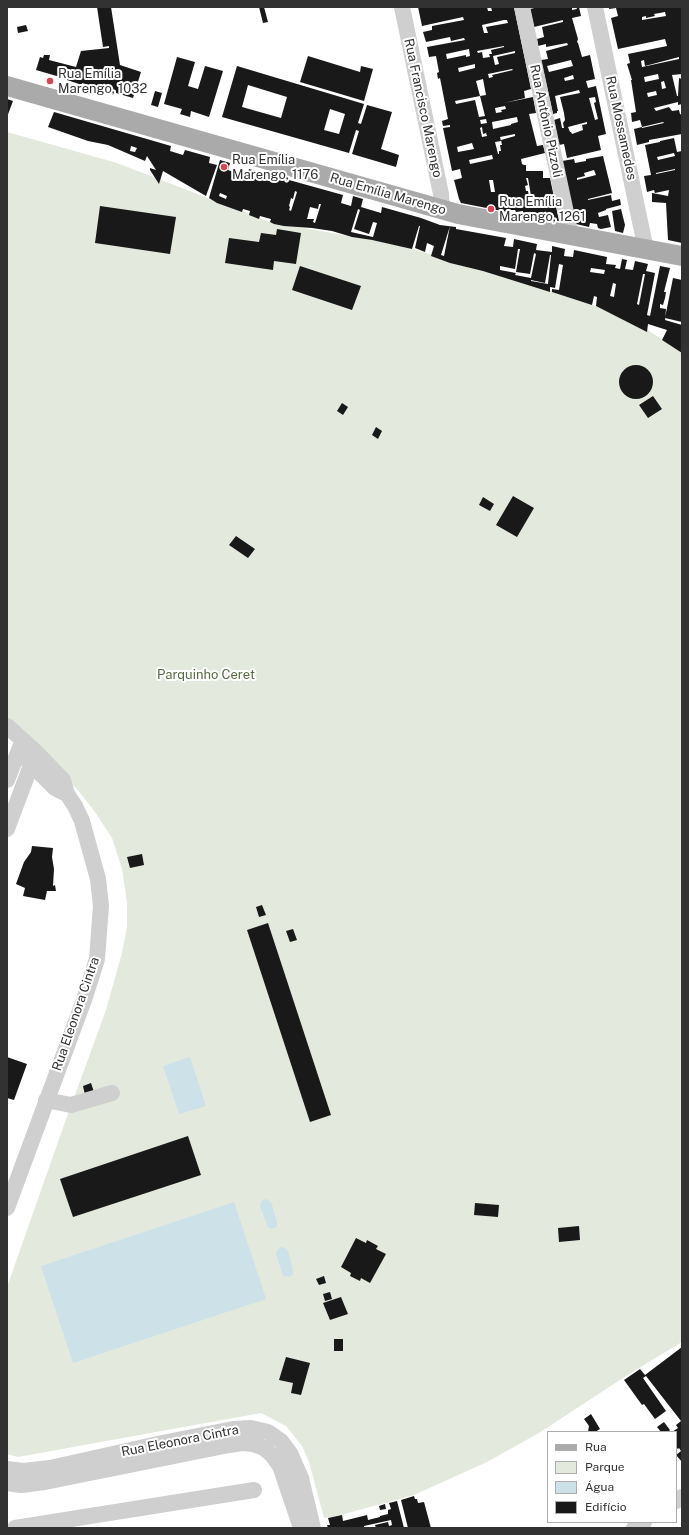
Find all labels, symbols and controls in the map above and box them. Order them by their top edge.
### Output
street label: Rua Francisco Marengo [401,37,445,179]
street label: Rua Antônio Pizzoli [526,63,566,179]
place label: Rua Emília Marengo, 1032 [58,66,147,97]
street label: Rua Mossamedes [602,75,640,181]
marker: Rua Emília Marengo, 1032 [45,76,55,86]
place label: Rua Emília Marengo, 1176 [232,152,318,183]
marker: Rua Emília Marengo, 1176 [219,162,229,172]
street label: Rua Emília Marengo [328,170,448,218]
place label: Rua Emília Marengo, 1261 [499,194,585,225]
marker: Rua Emília Marengo, 1261 [486,204,496,214]
park label: Parquinho Ceret [157,667,255,683]
street label: Rua Eleonora Cintra [49,955,103,1073]
street label: Rua Eleonora Cintra [120,1422,240,1460]
legend [547,1431,677,1523]
text: Rua [585,1440,607,1454]
text: Parque [585,1460,625,1474]
text: Água [585,1480,614,1494]
text: Edifício [585,1500,626,1514]

